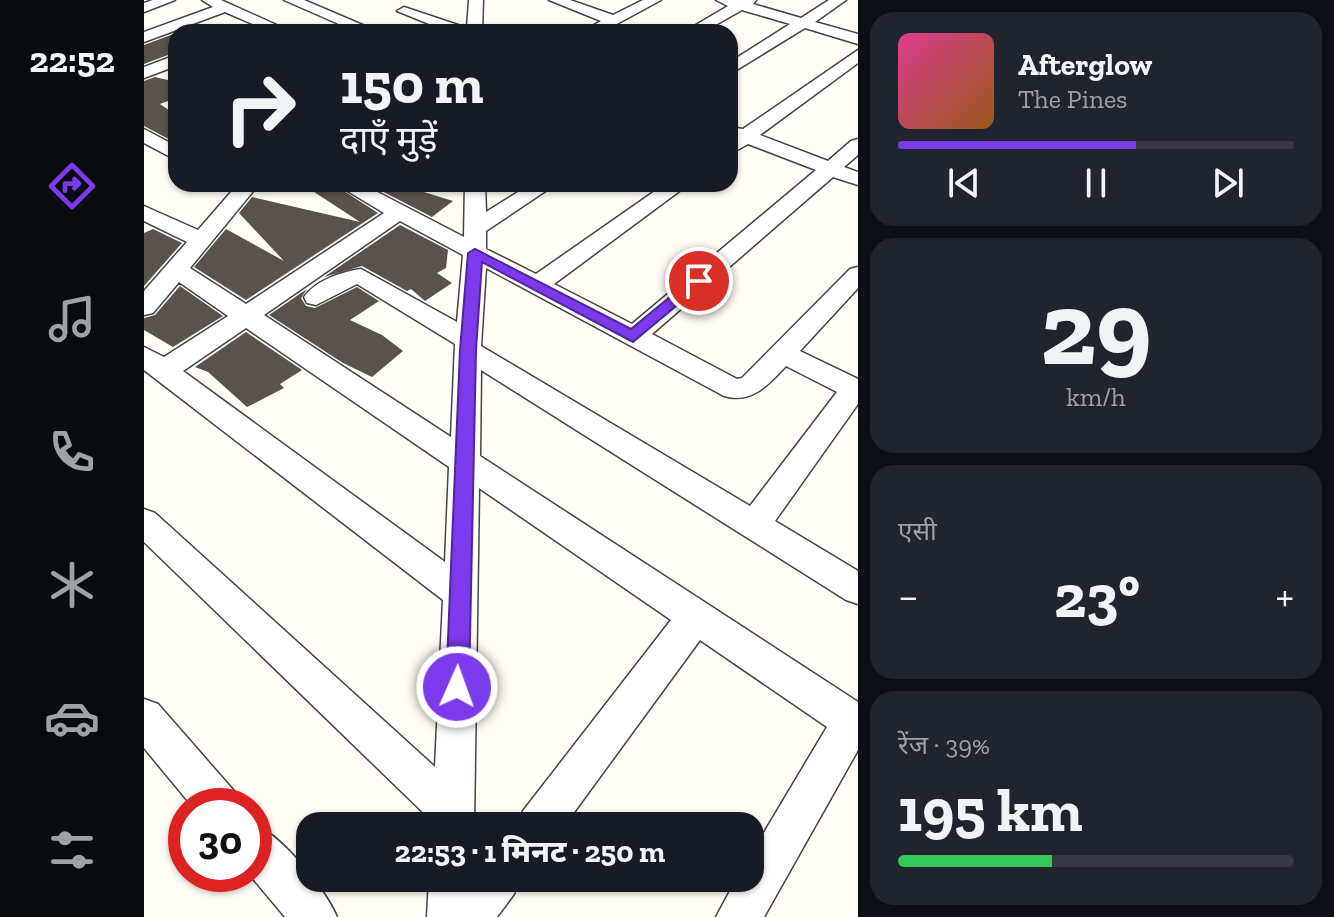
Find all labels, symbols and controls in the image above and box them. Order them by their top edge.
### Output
text: 22:52 [29,38,115,81]
text: Afterglow [1018,47,1152,83]
text: 150 m [340,50,484,117]
icon: right [208,56,312,160]
text: The Pines [1018,83,1128,115]
text: दाएँ मुड़ें [340,118,437,161]
icon: directions [44,158,100,214]
icon: previous [942,161,986,205]
icon: pause [1074,161,1118,205]
icon: next [1206,161,1250,205]
pin [665,247,733,315]
icon: arrive [677,259,721,303]
text: 29 [1040,266,1152,391]
icon: music [44,291,100,347]
text: km/h [1066,381,1126,413]
icon: phone [44,424,100,480]
text: एसी [898,515,937,547]
icon: climate [44,557,100,613]
text: 23° [1054,560,1140,632]
text: − [898,569,919,622]
text: + [1275,569,1294,622]
position arrow [415,645,499,729]
icon: car [44,690,100,746]
text: रेंज · 39% [898,729,990,761]
text: 195 km [898,774,1083,846]
speed limit sign: 30 [168,788,272,892]
icon: filters [44,822,100,878]
text: 22:53 · 1 मिनट · 250 m [395,834,665,870]

